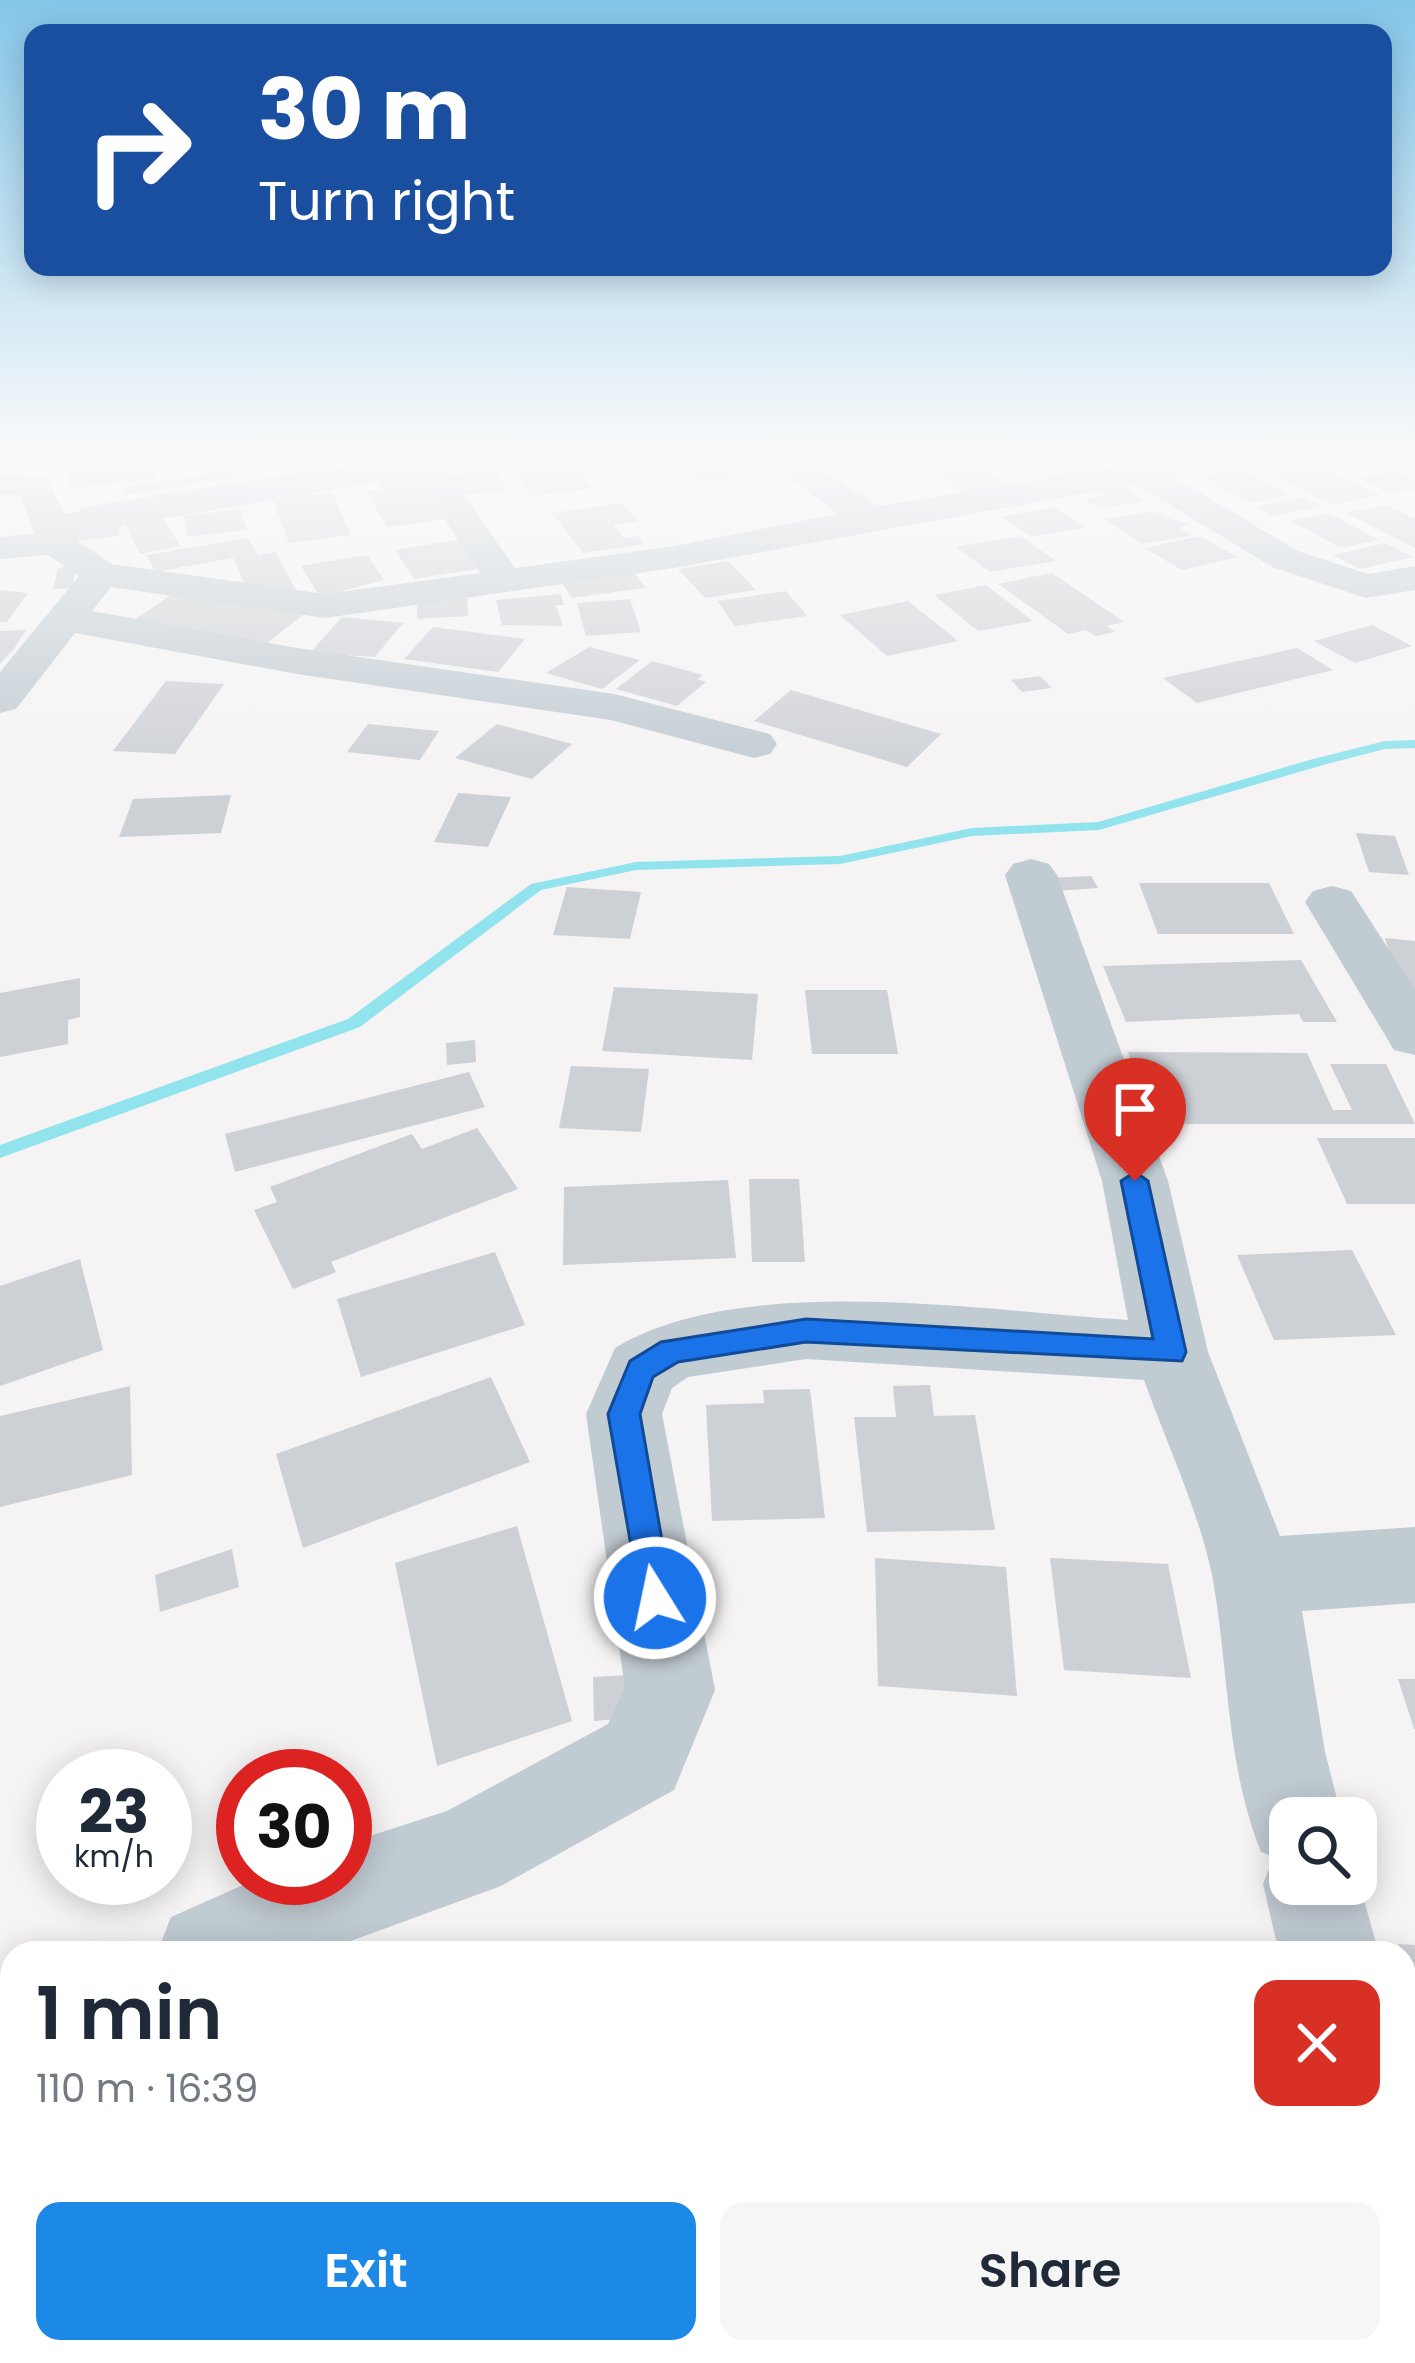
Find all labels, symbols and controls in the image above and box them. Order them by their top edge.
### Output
text: 30 m [258,51,470,168]
icon: right [60,72,216,228]
text: Turn right [258,163,515,239]
pin [1084,1058,1186,1181]
icon: arrive [1102,1076,1168,1142]
position arrow [592,1535,718,1661]
speed limit sign: 30 [216,1749,372,1905]
text: 23 [79,1770,149,1854]
map controls [1269,1797,1377,1905]
button: search [1269,1797,1377,1905]
text: km/h [74,1835,154,1878]
text: 1 min [36,1963,222,2064]
button: close [1254,1980,1380,2106]
text: 110 m · 16:39 [36,2061,258,2116]
button: Exit [36,2202,696,2340]
button: Share [720,2202,1380,2340]

